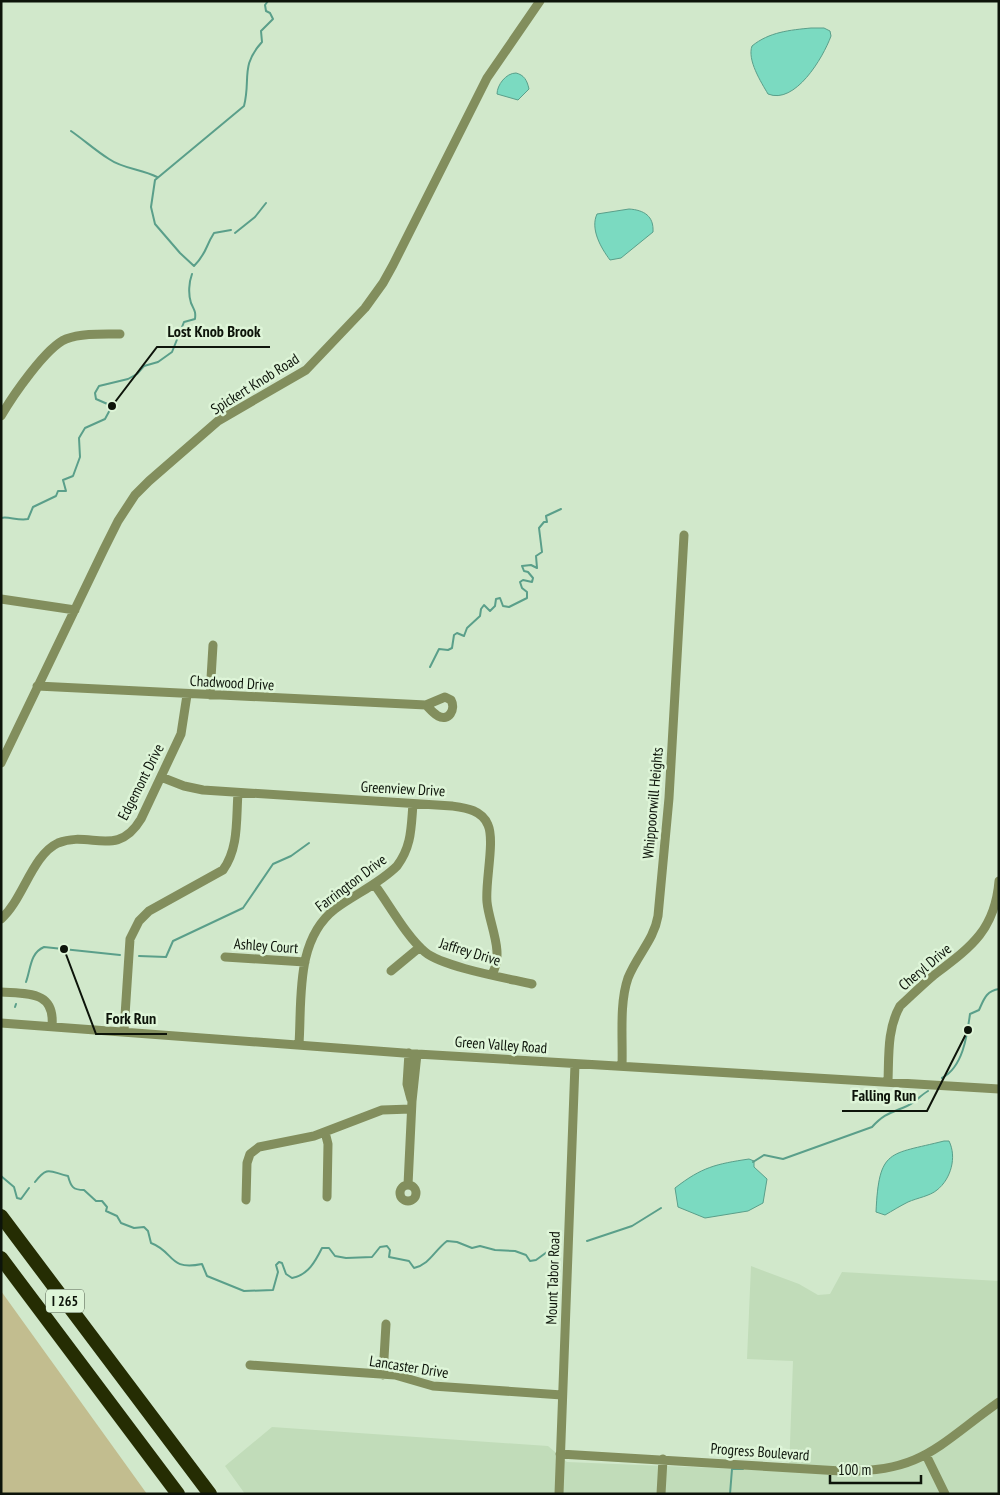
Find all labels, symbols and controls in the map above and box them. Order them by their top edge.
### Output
callout: Lost Knob Brook [157,316,270,347]
text: Lost Knob Brook [167,321,261,341]
street label: Spickert Knob Road [207,349,302,418]
street label: Chadwood Drive [189,671,275,694]
street label: Edgemont Drive [113,740,168,823]
street label: Whippoorwill Heights [638,746,667,860]
street label: Greenview Drive [360,777,446,800]
street label: Farrington Drive [311,850,390,916]
street label: Jaffrey Drive [436,933,503,970]
street label: Ashley Court [233,934,299,957]
street label: Cheryl Drive [894,939,955,994]
callout: Fork Run [96,1003,167,1034]
text: Fork Run [106,1008,156,1028]
street label: Green Valley Road [454,1032,548,1057]
callout: Falling Run [842,1080,927,1111]
text: Falling Run [852,1085,916,1105]
street label: Mount Tabor Road [541,1231,564,1325]
road number: I 265 [46,1290,84,1312]
street label: Lancaster Drive [368,1351,450,1382]
street label: Progress Boulevard [710,1439,810,1464]
scale bar [830,1452,921,1484]
text: 100 m [838,1460,871,1479]

